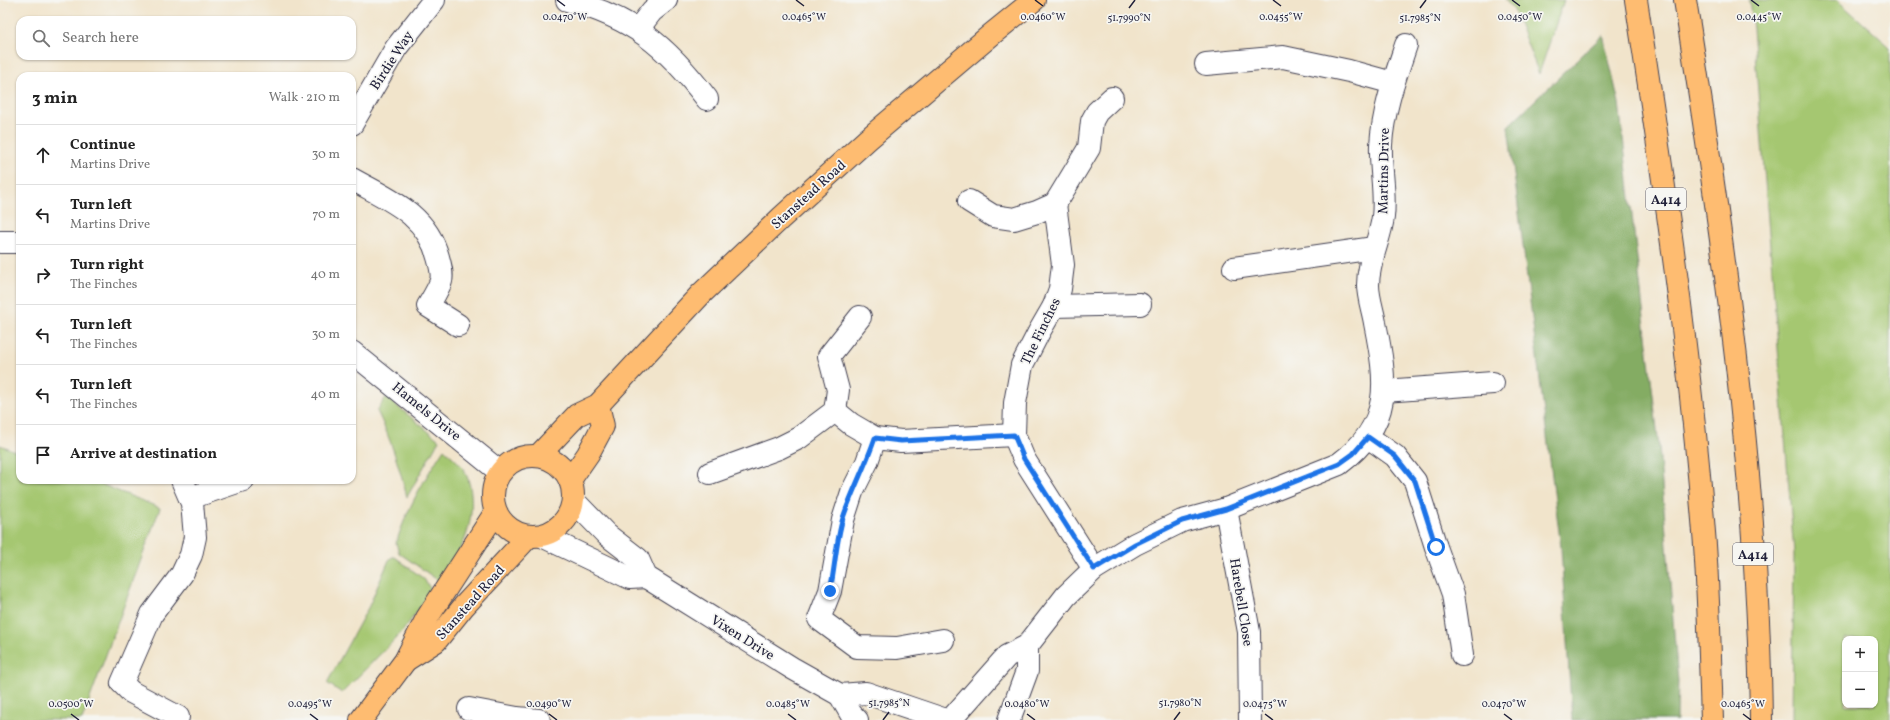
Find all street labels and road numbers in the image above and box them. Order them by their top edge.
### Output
street label: Birdie Way [366,27,419,94]
street label: Martins Drive [1374,127,1395,214]
street label: Stanstead Road [767,156,851,234]
road number: A414 [1646,188,1686,210]
street label: The Finches [1017,295,1066,368]
street label: Hamels Drive [388,378,465,446]
road number: A414 [1733,543,1773,565]
street label: Harebell Close [1224,557,1257,648]
street label: Stanstead Road [432,561,510,645]
street label: Vixen Drive [707,611,778,666]

